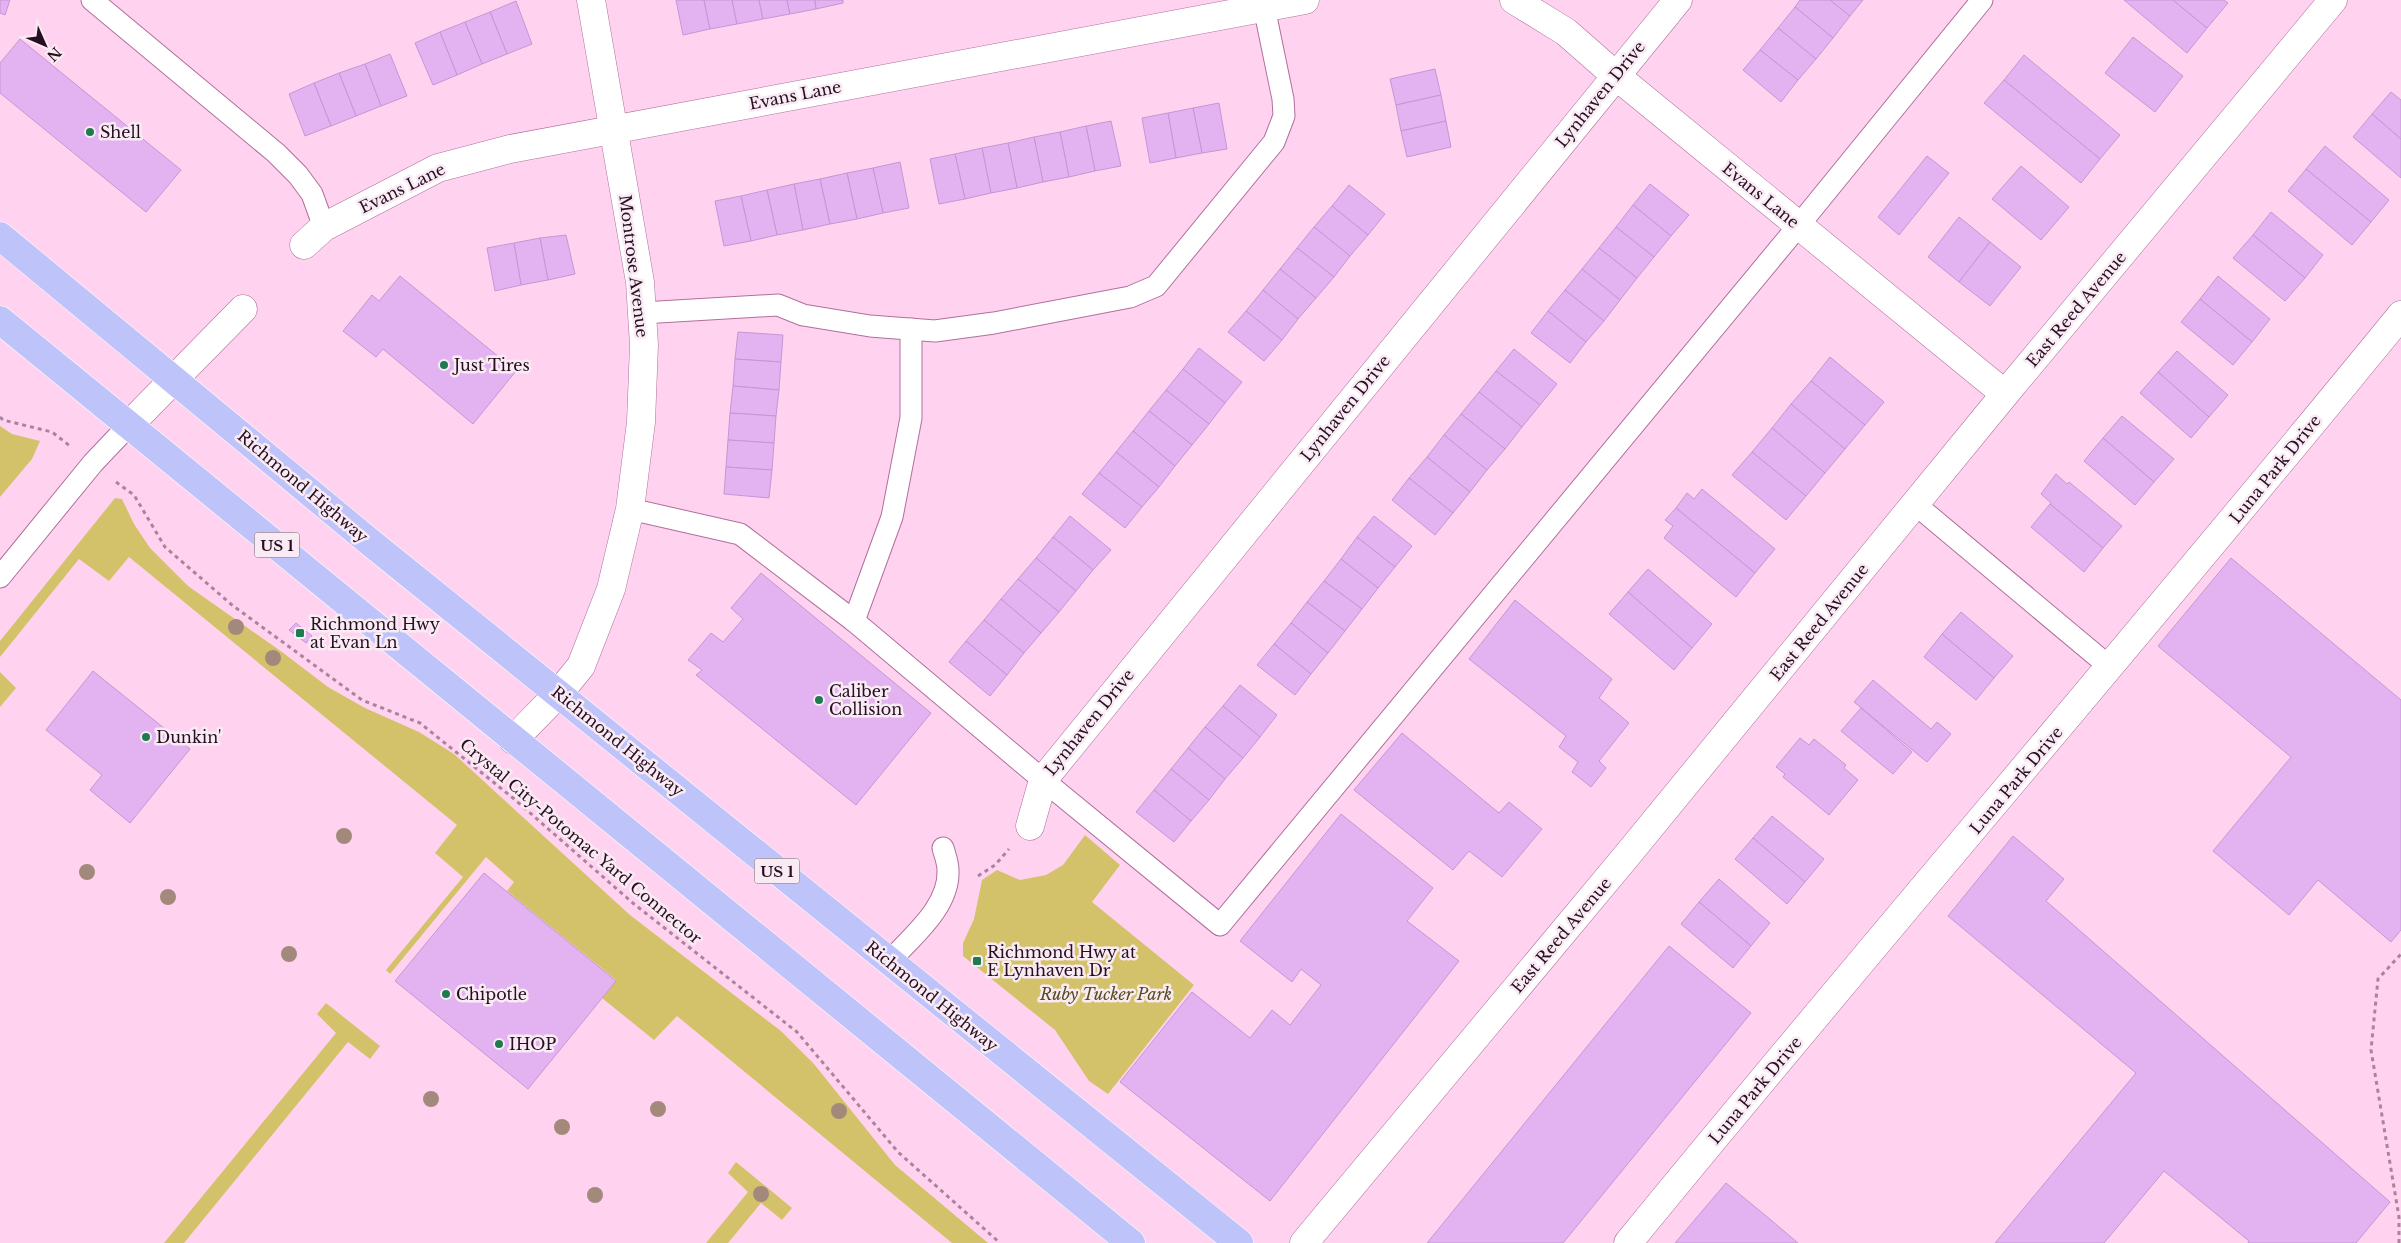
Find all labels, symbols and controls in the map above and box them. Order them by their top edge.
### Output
north arrow [20,20,70,70]
street label: Lynhaven Drive [1551,37,1649,151]
text: N [43,43,65,65]
street label: Evans Lane [747,76,843,114]
place label: Shell [100,122,141,142]
marker: Shell [84,126,96,138]
street label: Evans Lane [1718,158,1804,232]
street label: Evans Lane [356,159,448,217]
street label: Montrose Avenue [615,193,653,339]
street label: East Reed Avenue [2022,247,2130,371]
street label: Lynhaven Drive [1296,351,1394,465]
place label: Just Tires [452,355,530,375]
marker: Just Tires [438,359,450,371]
street label: Luna Park Drive [2225,411,2325,527]
street label: Richmond Highway [234,425,373,547]
road number: US 1 [254,532,300,558]
street label: East Reed Avenue [1766,559,1872,685]
place label: Richmond Hwy at Evan Ln [310,614,441,652]
marker: Richmond Hwy at Evan Ln [294,627,306,639]
street label: Lynhaven Drive [1040,665,1138,779]
street label: Richmond Highway [548,681,689,801]
place label: Caliber Collision [829,681,902,719]
marker: Caliber Collision [813,694,825,706]
street label: Luna Park Drive [1965,722,2067,838]
place label: Dunkin' [156,727,221,747]
marker: Dunkin' [140,731,152,743]
street label: Crystal City-Potomac Yard Connector [456,734,706,948]
road number: US 1 [754,858,800,884]
street label: East Reed Avenue [1507,873,1615,997]
street label: Richmond Highway [862,936,1003,1056]
place label: Richmond Hwy at E Lynhaven Dr [987,942,1136,980]
marker: Richmond Hwy at E Lynhaven Dr [971,955,983,967]
place label: Chipotle [456,984,527,1004]
park label: Ruby Tucker Park [1039,984,1172,1004]
marker: Chipotle [440,988,452,1000]
street label: Luna Park Drive [1704,1032,1806,1148]
place label: IHOP [509,1034,556,1054]
marker: IHOP [493,1038,505,1050]

